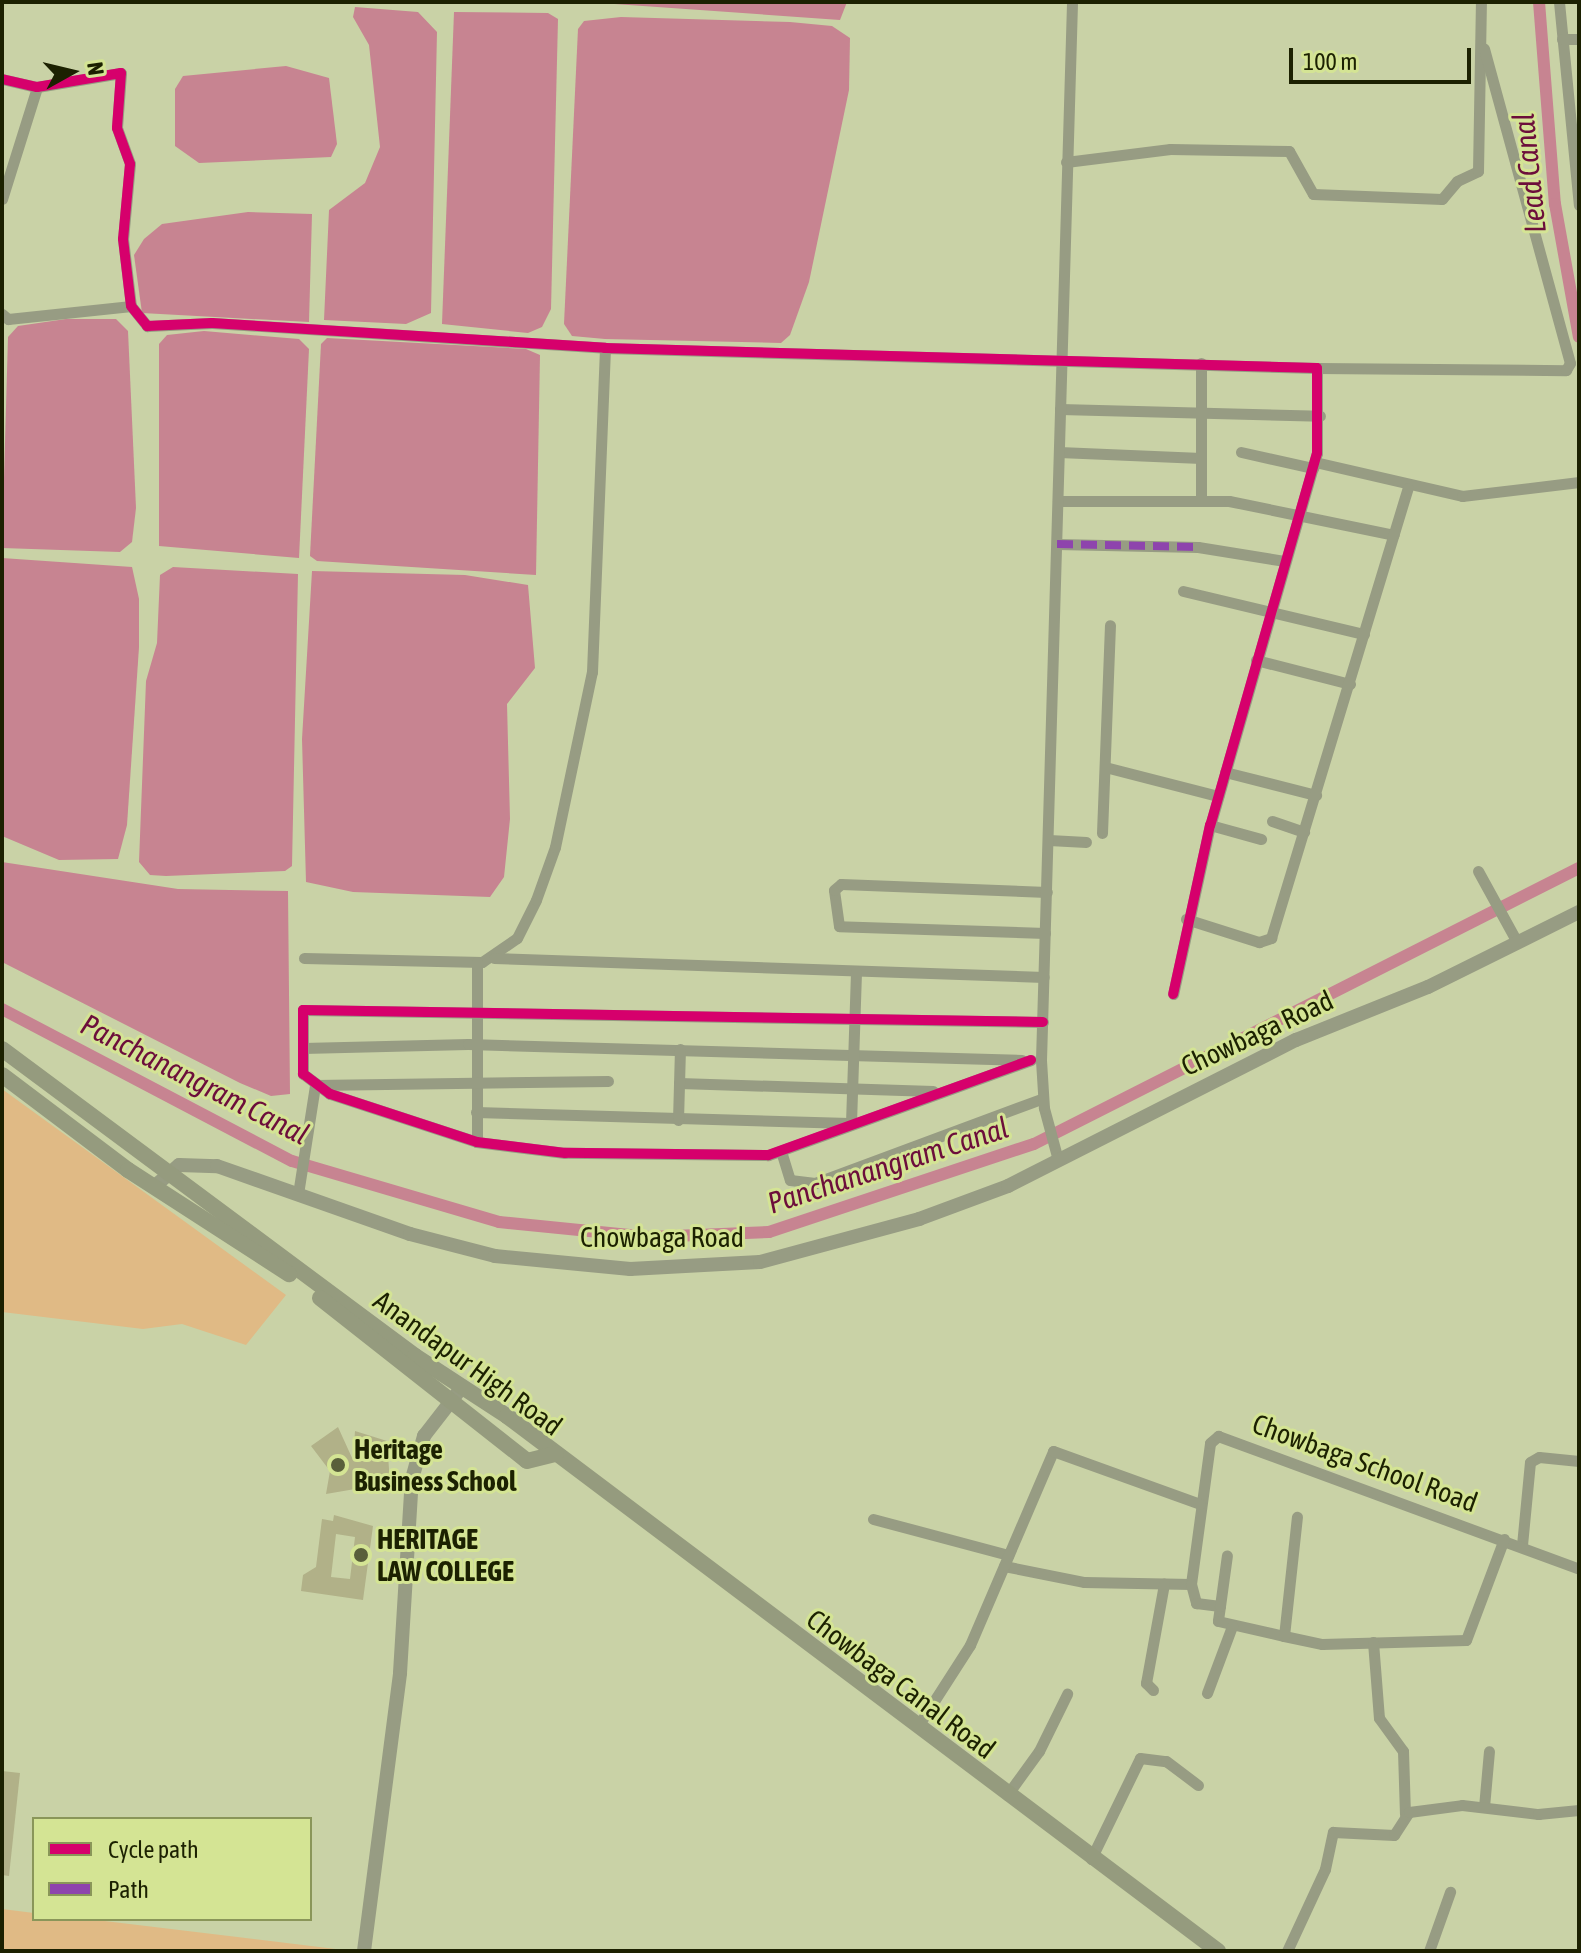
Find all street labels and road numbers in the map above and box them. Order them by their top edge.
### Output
street label: Chowbaga Road [1176,983,1338,1083]
street label: Chowbaga Road [580,1220,744,1254]
street label: Anandapur High Road [367,1283,569,1443]
street label: Chowbaga School Road [1248,1407,1482,1519]
street label: Chowbaga Canal Road [800,1602,1002,1766]

